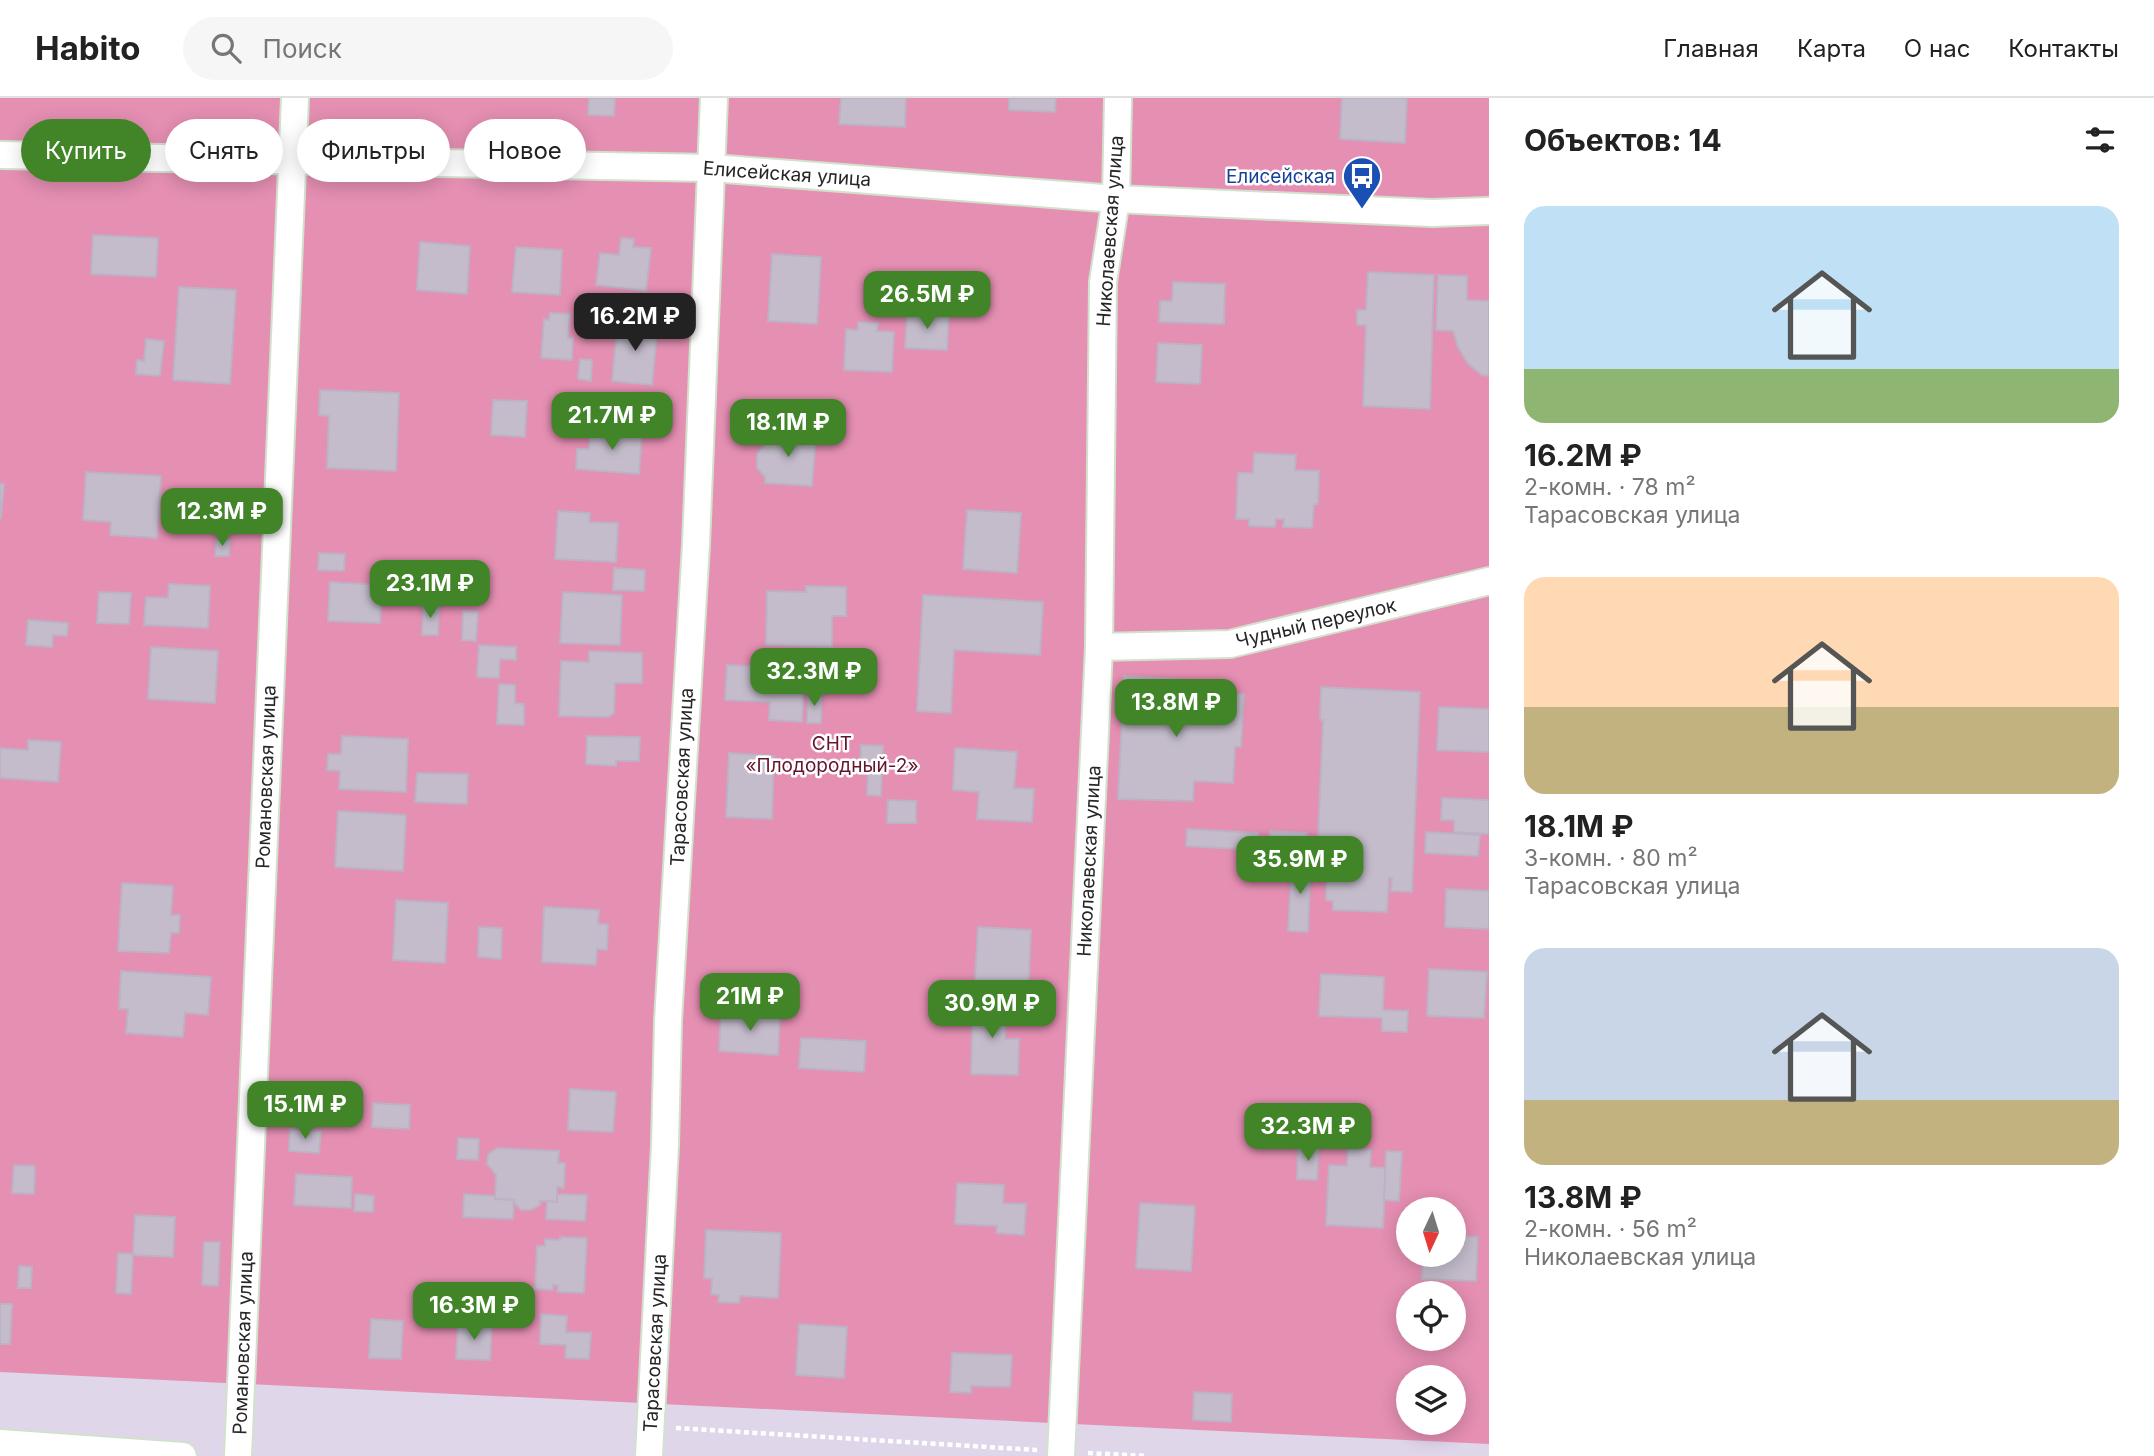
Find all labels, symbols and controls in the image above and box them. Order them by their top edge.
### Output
search box [183,17,673,80]
text: Habito [35,28,141,68]
icon: search [207,29,245,67]
text: Поиск [263,33,342,64]
text: Главная [1663,34,1759,63]
text: Карта [1797,34,1866,63]
text: О нас [1904,34,1970,63]
text: Контакты [2008,34,2119,63]
chip: Купить [21,119,151,182]
chip: Снять [165,119,283,182]
chip: Фильтры [297,119,450,182]
chip: Новое [464,119,586,182]
icon: filters [2081,121,2119,159]
text: Объектов: 14 [1524,122,1722,158]
street label: Николаевская улица [1092,135,1128,327]
bus stop icon: Елисейская [1341,155,1383,210]
street label: Елисейская улица [702,157,872,191]
place label: Елисейская [1226,165,1335,188]
icon: home [1759,252,1885,378]
pin: 26.5M ₽ [862,272,992,331]
text: 26.5M ₽ [880,280,974,308]
pin: 16.2M ₽ [570,294,700,353]
text: 16.2M ₽ [590,302,680,330]
pin: 21.7M ₽ [547,392,677,452]
pin: 18.1M ₽ [723,400,853,459]
text: 21.7M ₽ [568,401,656,429]
text: 18.1M ₽ [746,408,830,436]
text: 16.2M ₽ [1524,437,1642,473]
text: 2-комн. · 78 m² [1524,473,1696,501]
pin: 12.3M ₽ [157,489,287,548]
text: 12.3M ₽ [177,497,267,525]
text: Тарасовская улица [1524,501,1740,529]
pin: 23.1M ₽ [365,560,495,620]
text: 23.1M ₽ [386,569,474,597]
street label: Чудный переулок [1234,593,1399,653]
icon: home [1759,623,1885,749]
pin: 32.3M ₽ [749,648,879,708]
text: 32.3M ₽ [766,657,862,685]
pin: 13.8M ₽ [1111,680,1241,739]
street label: Романовская улица [251,685,281,869]
street label: Тарасовская улица [666,687,698,867]
text: 13.8M ₽ [1131,688,1221,716]
park label: СНТ «Плодородный-2» [745,732,919,777]
street label: Николаевская улица [1072,765,1106,957]
text: 18.1M ₽ [1524,808,1633,844]
pin: 35.9M ₽ [1235,836,1365,896]
text: 3-комн. · 80 m² [1524,844,1698,872]
text: 35.9M ₽ [1252,845,1348,873]
text: Тарасовская улица [1524,872,1740,900]
pin: 21M ₽ [701,974,799,1033]
pin: 30.9M ₽ [927,981,1057,1040]
text: 21M ₽ [716,982,784,1010]
text: 30.9M ₽ [944,989,1040,1017]
icon: home [1759,994,1885,1120]
pin: 15.1M ₽ [240,1082,370,1141]
text: 15.1M ₽ [263,1090,347,1118]
pin: 32.3M ₽ [1243,1104,1373,1163]
text: 32.3M ₽ [1260,1112,1356,1140]
text: 13.8M ₽ [1524,1179,1642,1215]
north arrow [1396,1197,1466,1267]
map controls [1396,1197,1466,1435]
text: 2-комн. · 56 m² [1524,1215,1697,1243]
text: Николаевская улица [1524,1243,1756,1271]
street label: Романовская улица [228,1251,258,1435]
street label: Тарасовская улица [639,1253,671,1433]
button: locate [1396,1281,1466,1351]
pin: 16.3M ₽ [409,1282,539,1342]
text: 16.3M ₽ [429,1291,519,1319]
button: layers [1396,1365,1466,1435]

